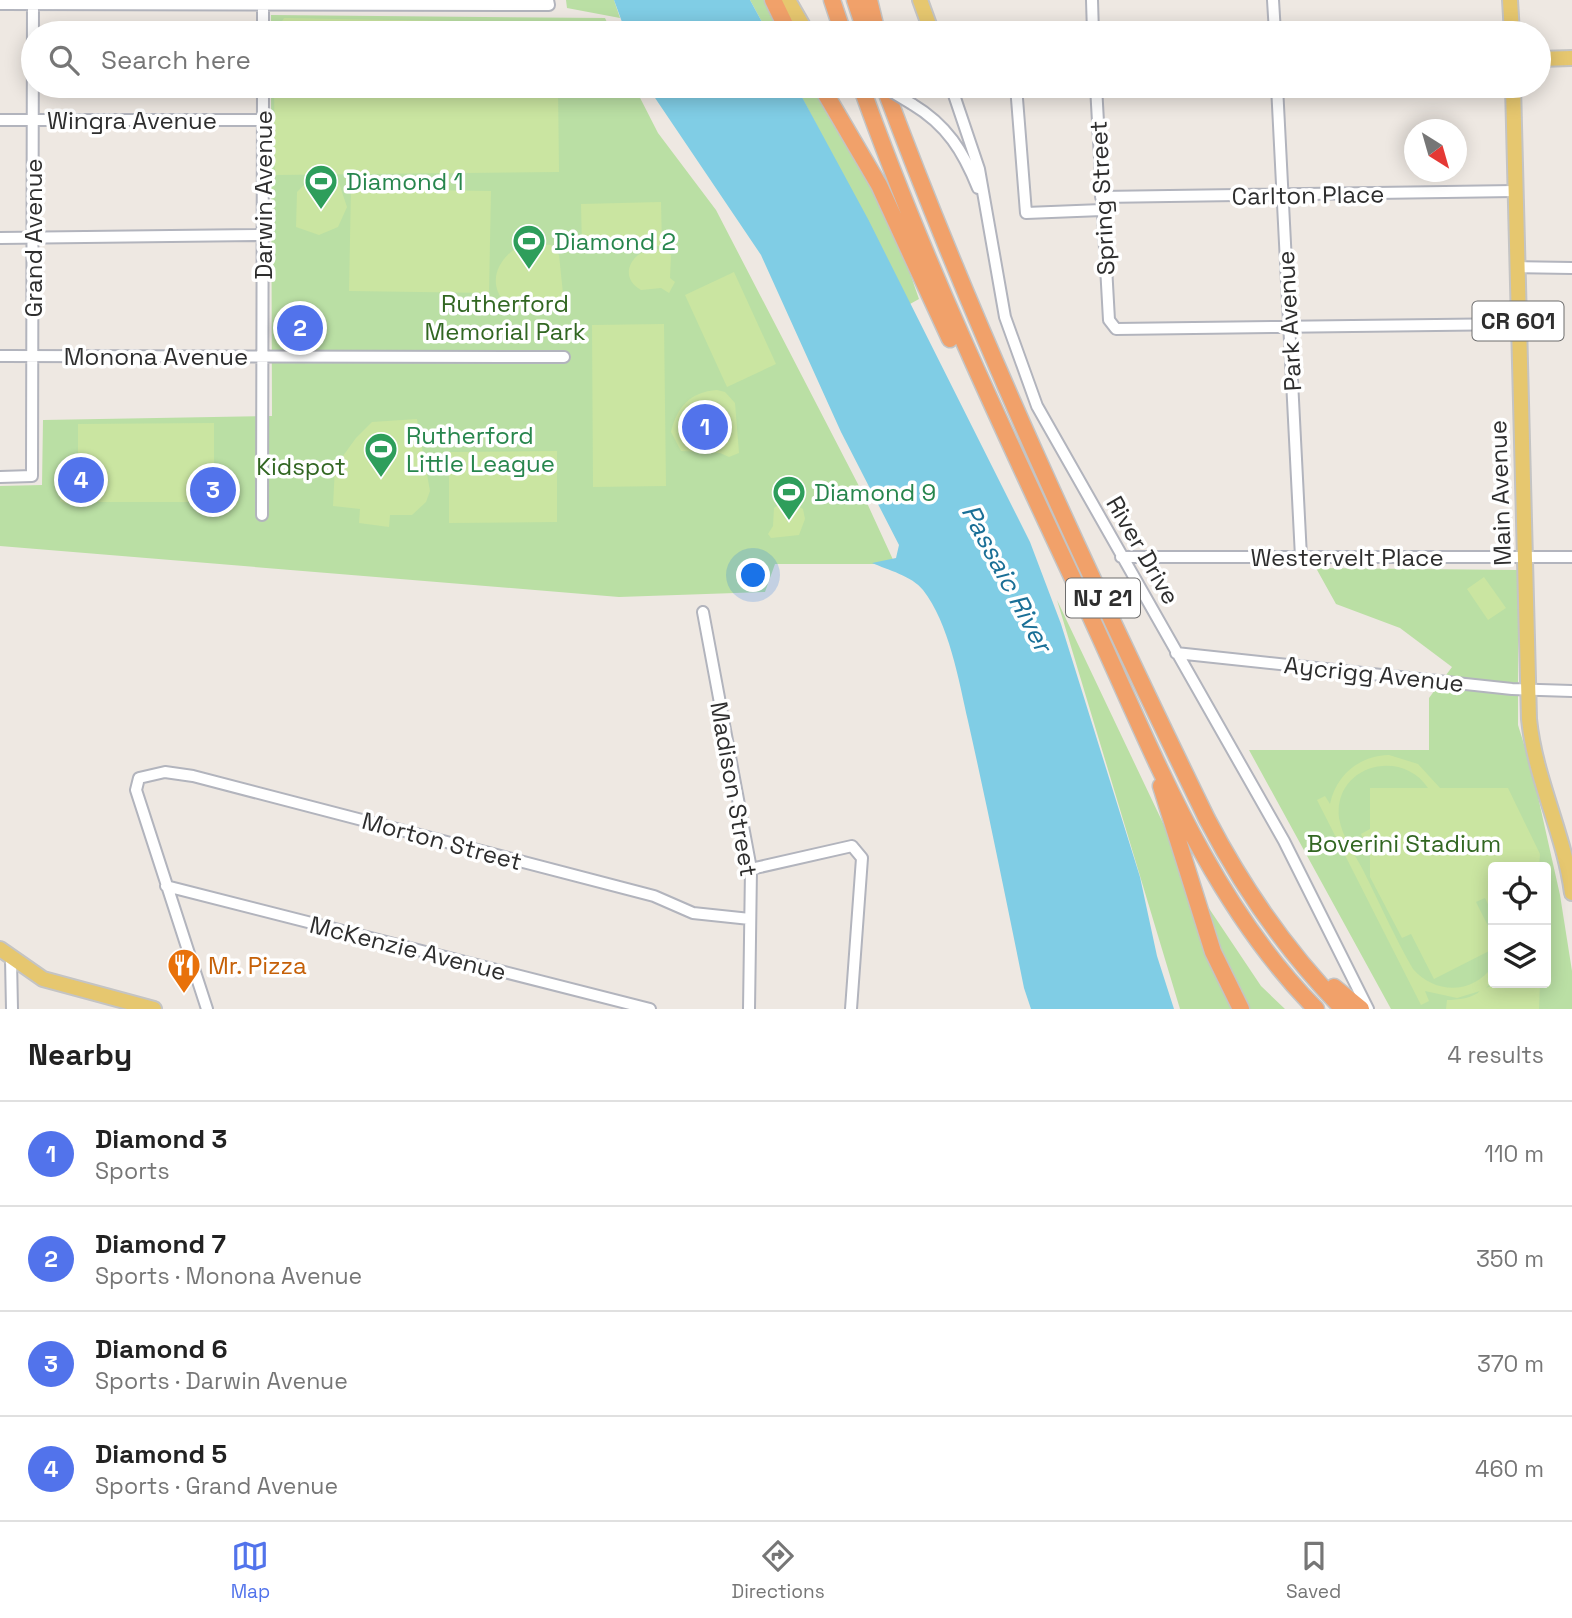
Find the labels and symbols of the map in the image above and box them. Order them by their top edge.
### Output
street label: Wingra Avenue [47,105,217,136]
street label: Darwin Avenue [248,110,279,280]
north arrow [1404,119,1467,182]
street label: Spring Street [1082,120,1122,276]
street label: Grand Avenue [18,158,49,318]
sports icon: Diamond 1 [302,162,340,211]
place label: Diamond 1 [346,166,463,197]
street label: Carlton Place [1231,178,1385,212]
sports icon: Diamond 2 [510,222,548,271]
place label: Diamond 2 [554,226,676,257]
street label: Park Avenue [1270,250,1308,392]
park label: Rutherford Memorial Park [424,288,586,347]
pin: 2 [277,302,323,354]
road number: CR 601 [1472,302,1564,340]
street label: Monona Avenue [64,341,248,372]
pin: 1 [682,401,728,453]
place label: Rutherford Little League [406,420,555,479]
street label: Main Avenue [1482,420,1518,566]
sports icon: Rutherford Little League [362,430,400,479]
park label: Kidspot [256,451,346,482]
pin: 4 [58,454,104,506]
pin: 3 [190,464,236,516]
sports icon: Diamond 9 [770,473,808,522]
place label: Diamond 9 [814,477,936,508]
street label: River Drive [1099,490,1187,610]
water label: Passaic River [954,498,1062,661]
street label: Westervelt Place [1250,542,1444,573]
your location [736,558,770,592]
road number: NJ 21 [1066,578,1140,618]
street label: Aycrigg Avenue [1283,649,1465,699]
street label: Madison Street [703,699,765,879]
street label: Morton Street [359,805,525,877]
park label: Boverini Stadium [1307,828,1501,859]
street label: McKenzie Avenue [307,909,509,987]
restaurant icon: Mr. Pizza [165,946,203,995]
place label: Mr. Pizza [208,950,307,981]

